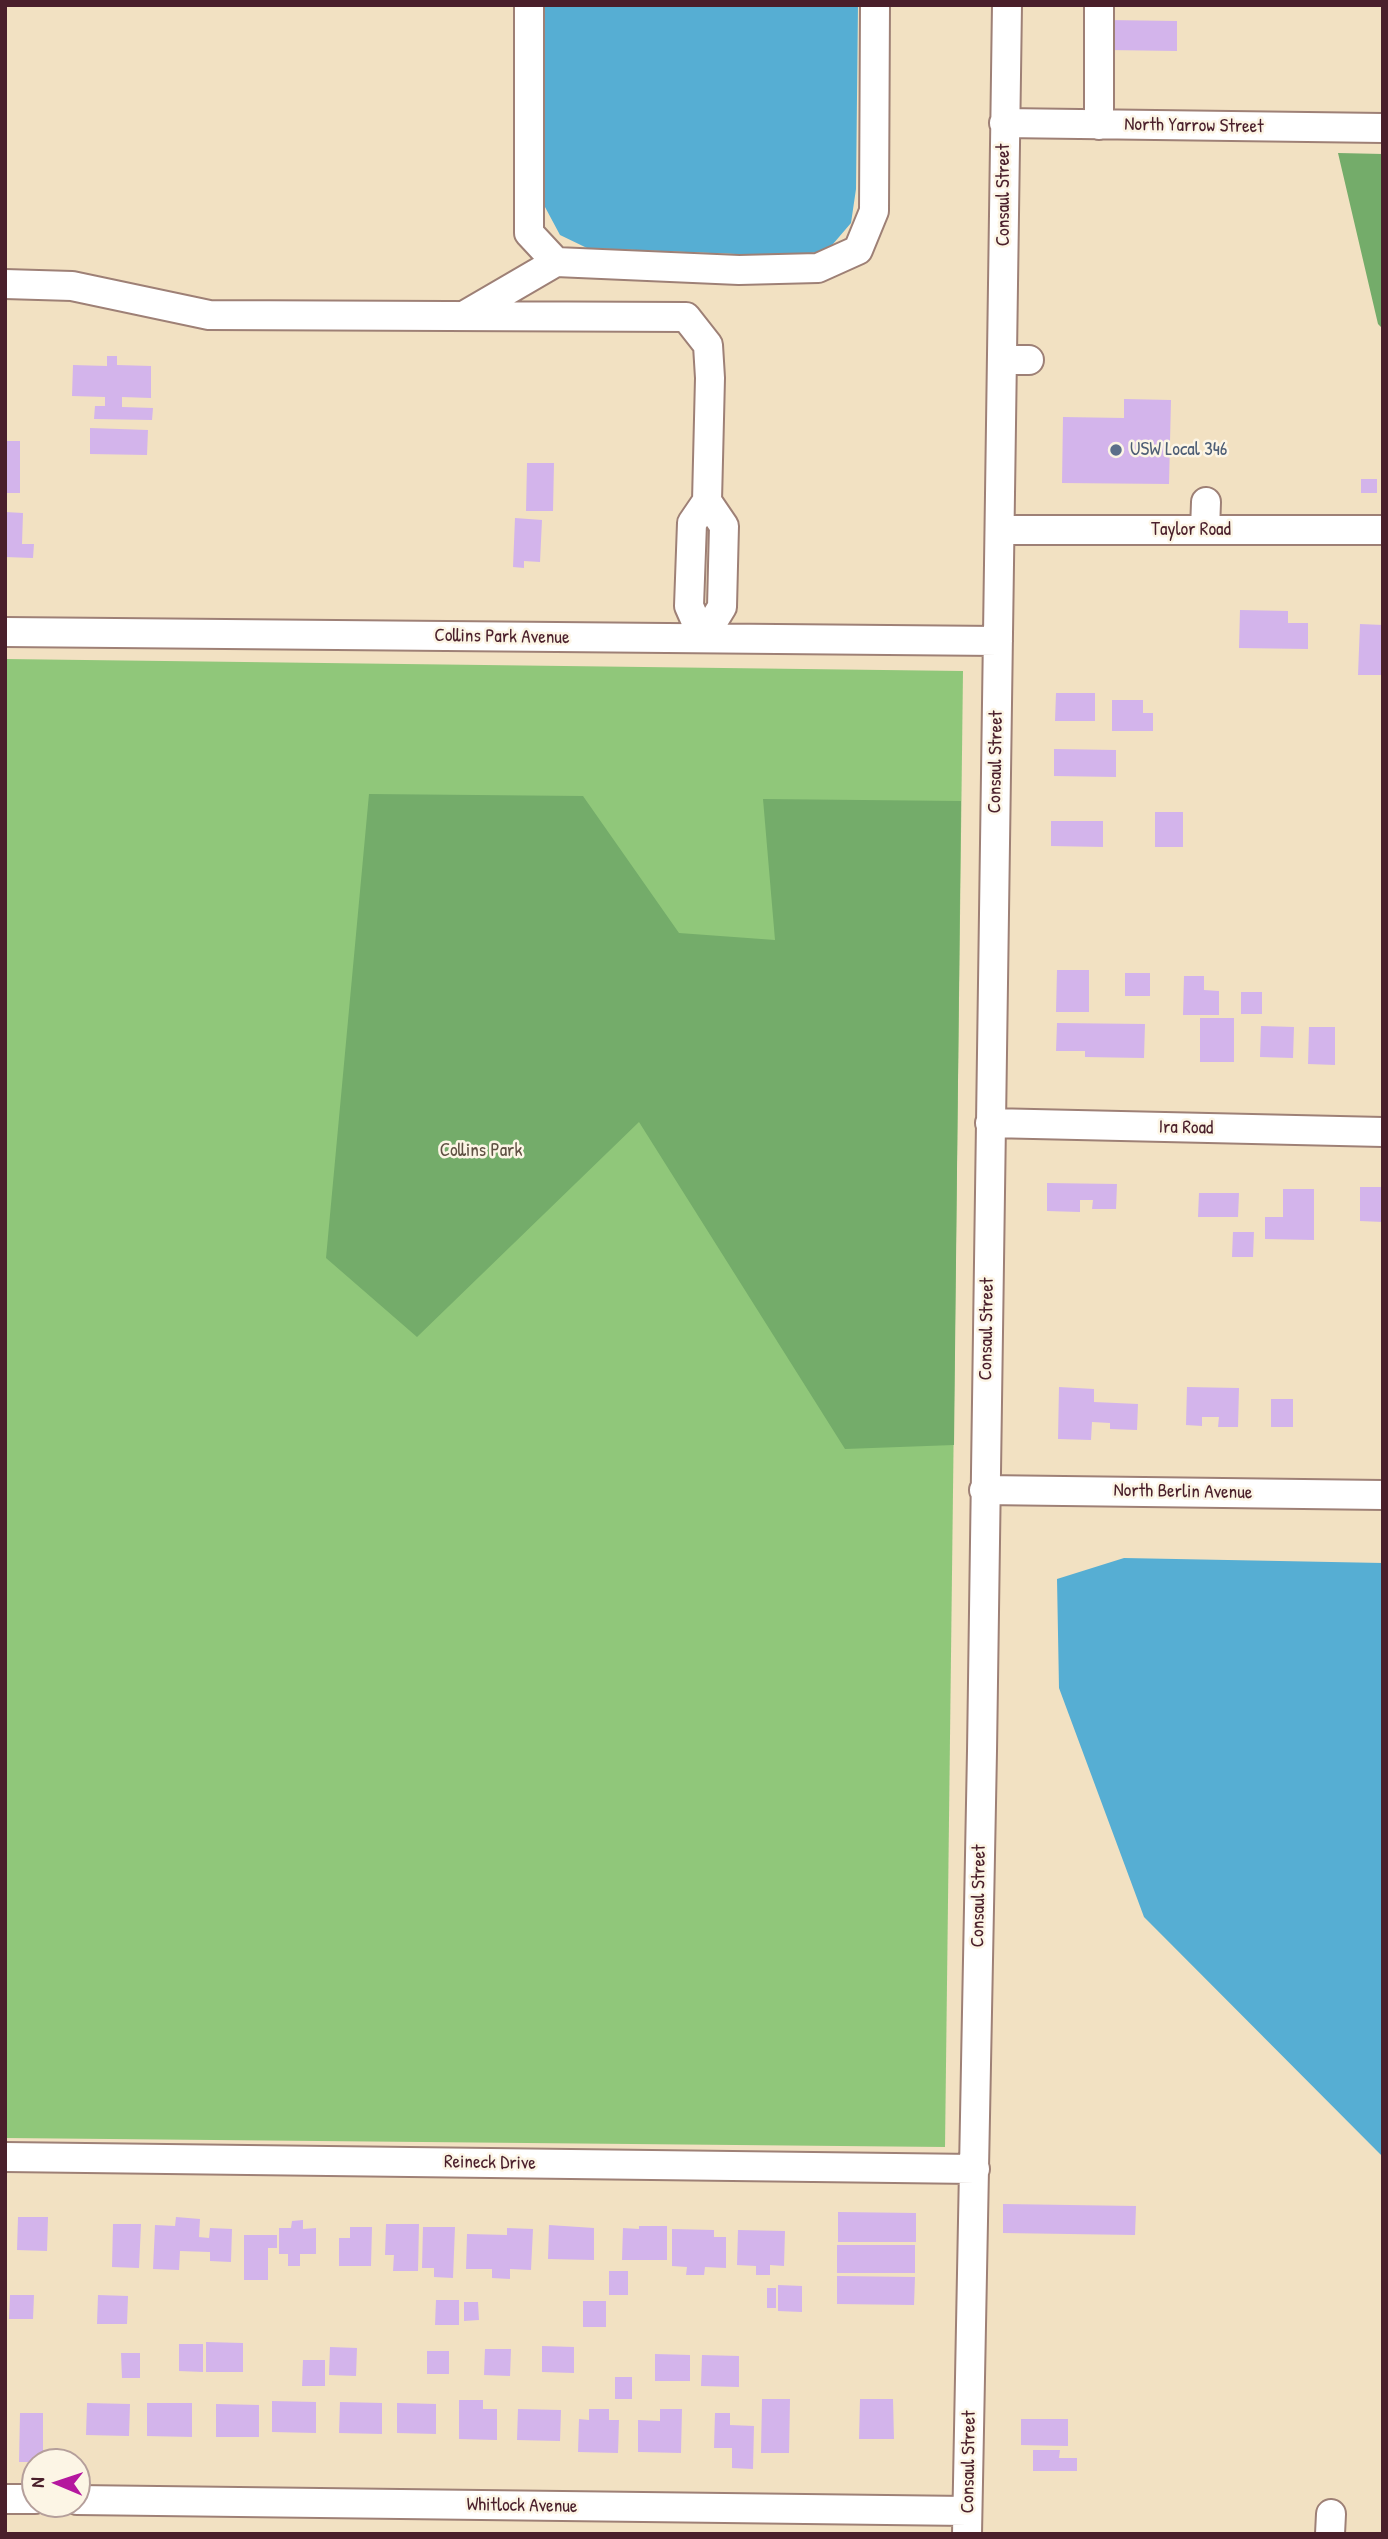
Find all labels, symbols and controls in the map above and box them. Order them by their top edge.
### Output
street label: North Yarrow Street [1124,113,1264,139]
street label: Consaul Street [993,144,1015,246]
place label: USW Local 346 [1130,439,1227,461]
marker: USW Local 346 [1108,442,1124,458]
street label: Taylor Road [1151,519,1231,541]
street label: Collins Park Avenue [434,624,570,650]
street label: Consaul Street [984,710,1008,814]
street label: Ira Road [1158,1116,1214,1140]
park label: Collins Park [440,1140,522,1162]
street label: Consaul Street [975,1277,999,1381]
street label: North Berlin Avenue [1113,1479,1253,1505]
street label: Consaul Street [967,1844,991,1948]
street label: Reineck Drive [444,2151,536,2175]
street label: Consaul Street [957,2410,981,2514]
north arrow [21,2448,91,2518]
text: N [24,2477,50,2488]
street label: Whitlock Avenue [466,2494,578,2518]

